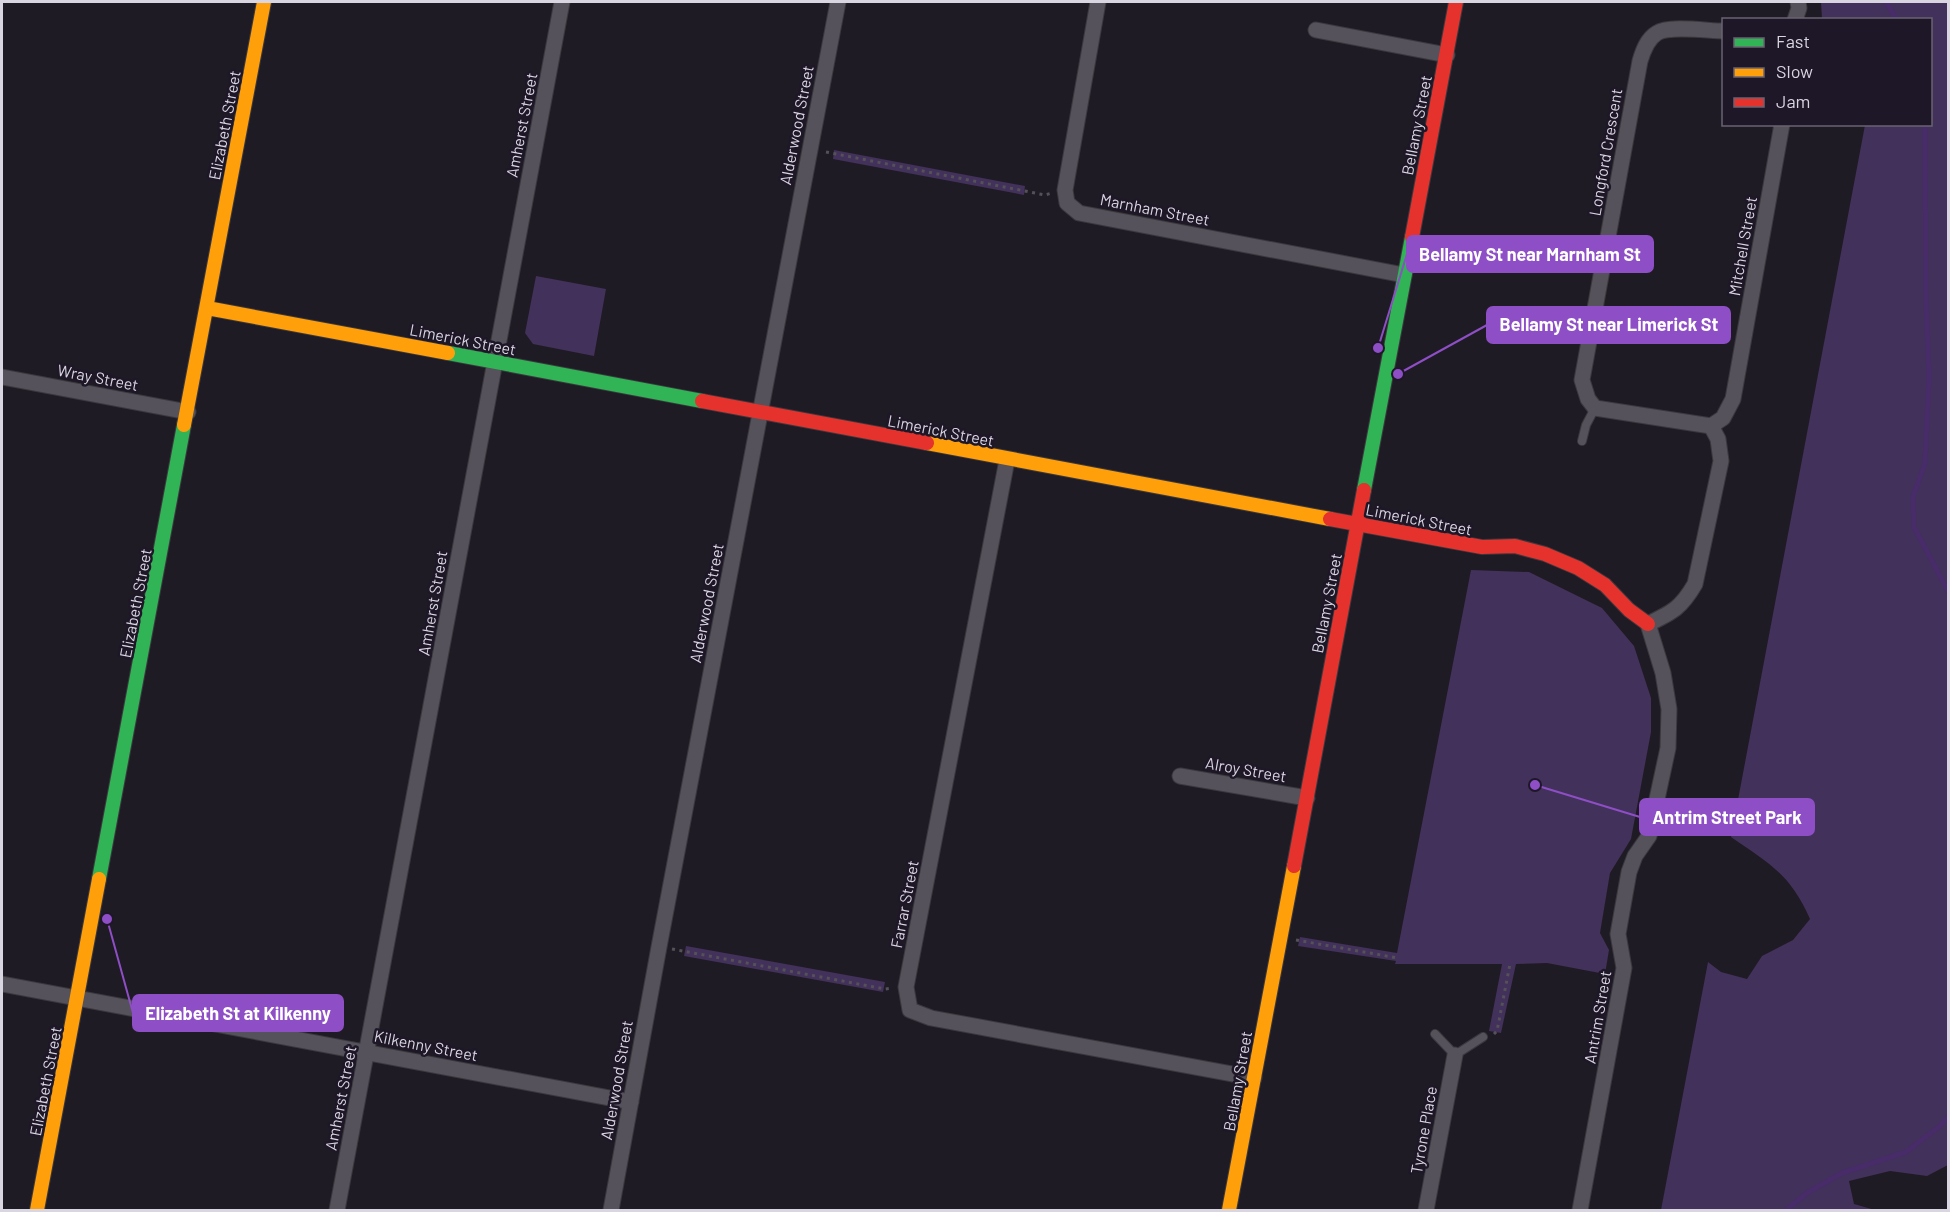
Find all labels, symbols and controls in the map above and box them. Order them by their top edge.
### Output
legend [1722,18,1932,126]
text: Fast [1776,30,1810,52]
text: Slow [1776,60,1813,82]
street label: Alderwood Street [775,64,817,186]
street label: Elizabeth Street [204,69,244,181]
street label: Amherst Street [502,71,540,179]
street label: Bellamy Street [1397,73,1435,177]
street label: Longford Crescent [1584,87,1626,217]
text: Jam [1776,90,1810,112]
street label: Marnham Street [1099,189,1211,229]
street label: Mitchell Street [1724,195,1760,297]
callout: Bellamy St near Marnham St [1407,236,1653,272]
text: Bellamy St near Marnham St [1419,243,1641,265]
callout: Bellamy St near Limerick St [1487,307,1730,343]
text: Bellamy St near Limerick St [1500,313,1719,335]
street label: Limerick Street [408,319,518,359]
street label: Wray Street [56,360,140,394]
street label: Limerick Street [886,410,996,450]
street label: Limerick Street [1364,499,1474,539]
street label: Alderwood Street [685,542,727,664]
street label: Elizabeth Street [115,547,155,659]
street label: Amherst Street [413,549,451,657]
street label: Bellamy Street [1307,551,1345,655]
street label: Alroy Street [1204,753,1288,785]
callout: Antrim Street Park [1640,799,1814,835]
text: Antrim Street Park [1652,806,1802,828]
street label: Farrar Street [886,858,922,950]
street label: Antrim Street [1579,969,1615,1065]
callout: Elizabeth St at Kilkenny [133,995,343,1031]
text: Elizabeth St at Kilkenny [145,1002,331,1024]
street label: Alderwood Street [596,1019,636,1141]
street label: Elizabeth Street [25,1025,65,1137]
street label: Kilkenny Street [373,1026,479,1064]
street label: Bellamy Street [1219,1029,1255,1133]
street label: Amherst Street [321,1044,359,1152]
street label: Tyrone Place [1406,1085,1440,1175]

